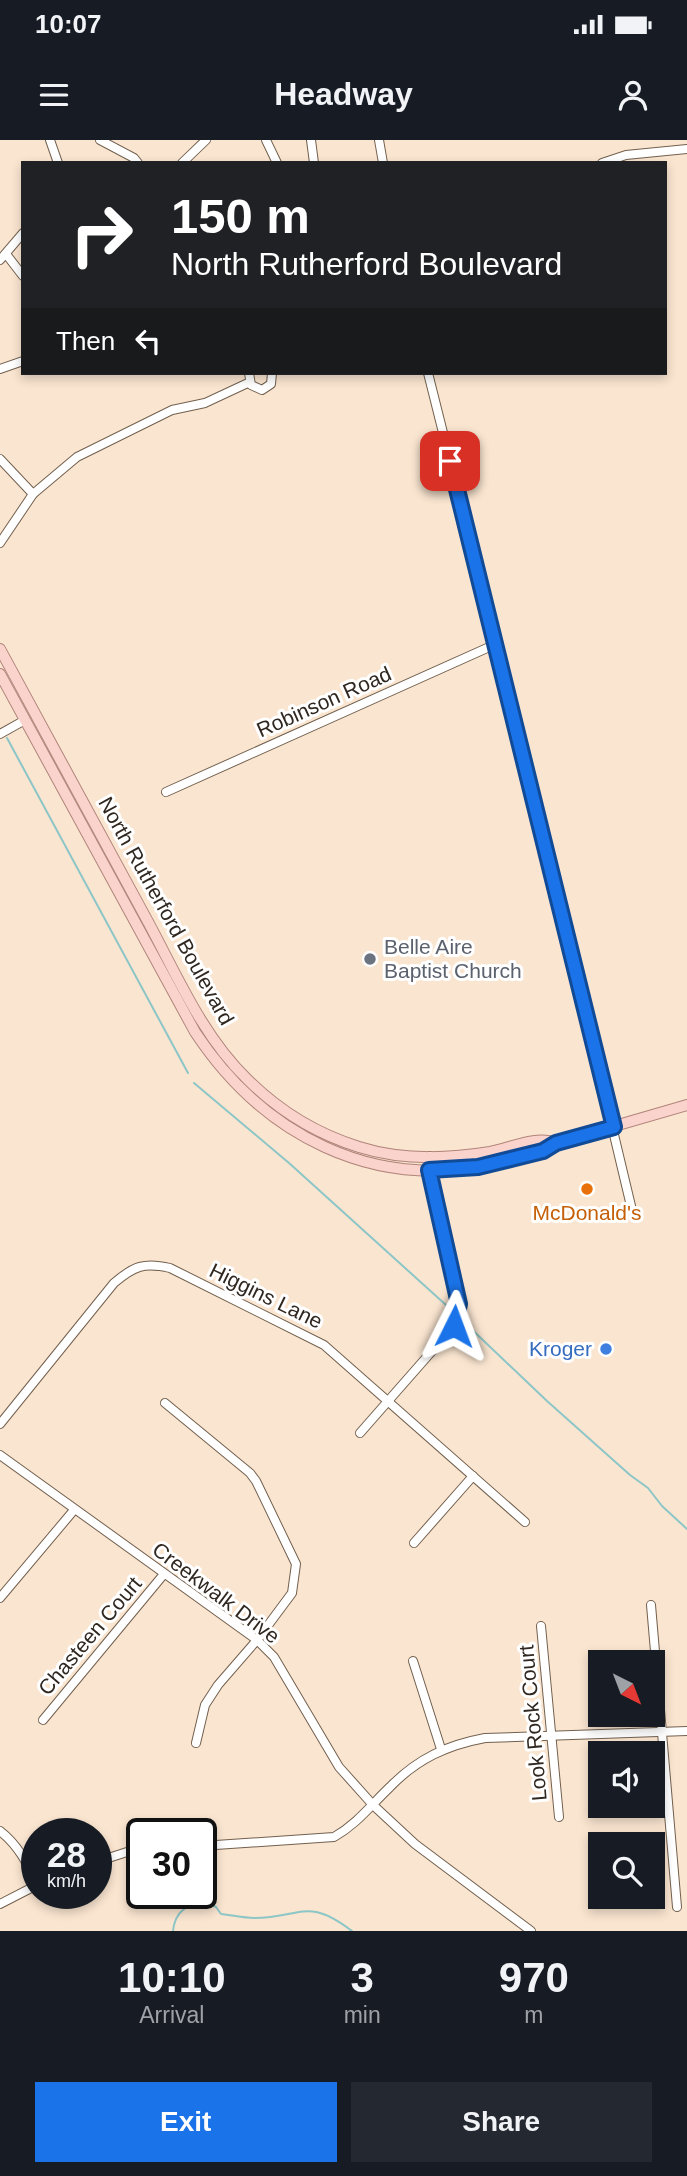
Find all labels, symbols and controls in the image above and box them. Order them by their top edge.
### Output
text: 10:07 [35,9,102,39]
icon: menu [35,76,73,114]
text: Headway [274,76,413,112]
icon: person [614,76,652,114]
icon: right [56,189,147,280]
text: 150 m [171,189,310,243]
text: North Rutherford Boulevard [171,246,562,282]
icon: left [129,322,167,360]
text: Then [56,326,115,356]
pin [420,431,480,491]
icon: arrive [431,442,469,480]
street label: Robinson Road [253,662,395,741]
street label: North Rutherford Boulevard [94,793,239,1029]
place label: Belle Aire Baptist Church [384,935,522,982]
marker: Belle Aire Baptist Church [362,951,378,967]
marker: McDonald's [579,1181,595,1197]
place label: McDonald's [532,1201,642,1224]
street label: Higgins Lane [206,1258,326,1333]
position arrow [417,1289,491,1363]
place label: Kroger [529,1337,592,1360]
marker: Kroger [598,1341,614,1357]
street label: Creekwalk Drive [148,1537,284,1648]
street label: Chasteen Court [34,1572,146,1699]
street label: Look Rock Court [514,1644,551,1802]
north arrow [588,1650,665,1727]
map controls [588,1650,665,1909]
button: sound [588,1741,665,1818]
speed limit sign: 30 [126,1818,217,1909]
button: search [588,1832,665,1909]
text: 28 [47,1835,86,1874]
text: km/h [47,1871,86,1891]
text: 10:10 [118,1954,226,2001]
text: 3 [350,1954,374,2001]
text: 970 [499,1954,569,2001]
text: Arrival [139,2002,204,2028]
text: min [344,2002,381,2028]
text: m [524,2002,543,2028]
button: Exit [35,2082,337,2162]
button: Share [351,2082,652,2162]

